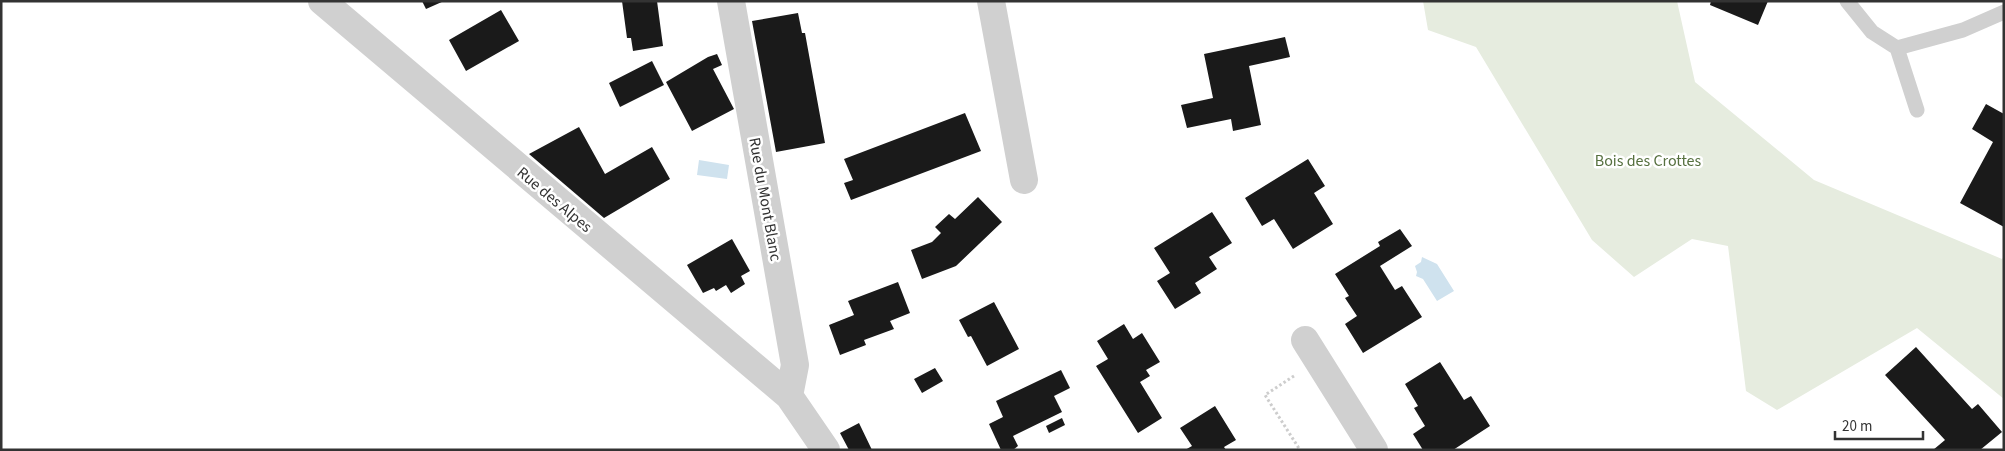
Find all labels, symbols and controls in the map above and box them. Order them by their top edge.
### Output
street label: Rue du Mont Blanc [743,136,787,263]
park label: Bois des Crottes [1595,150,1702,172]
street label: Rue des Alpes [512,162,597,238]
scale bar [1835,408,1922,440]
text: 20 m [1842,416,1872,437]

